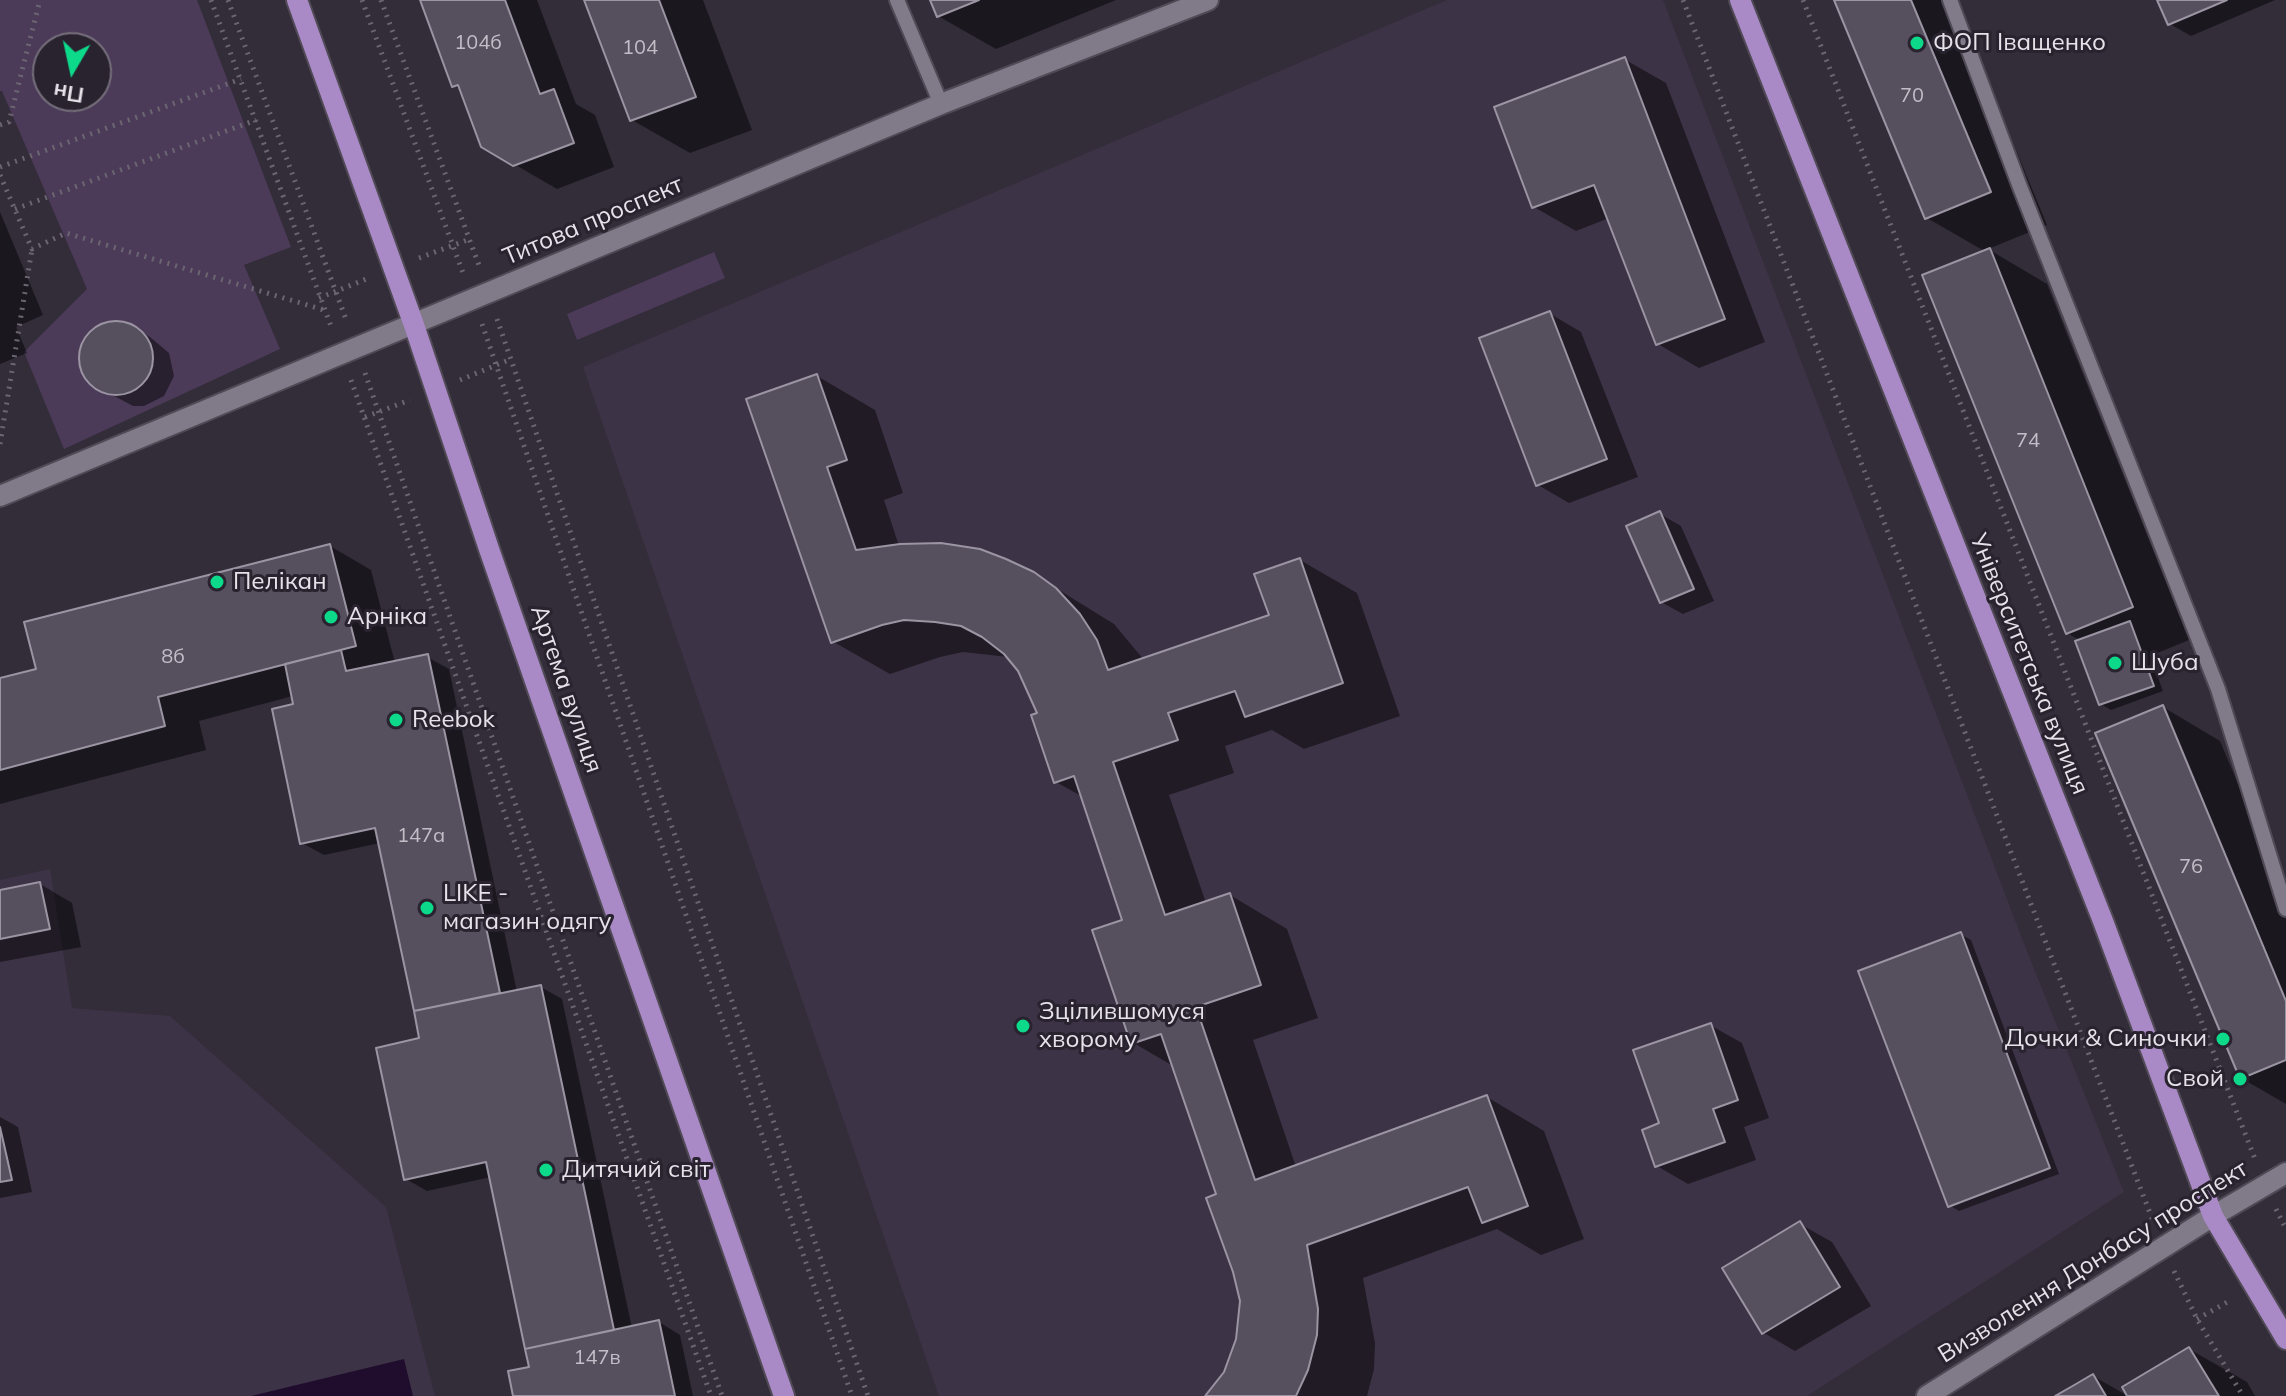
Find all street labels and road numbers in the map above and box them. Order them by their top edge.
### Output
street label: Титова проспект [499,170,687,272]
street label: Університетська вулиця [1963,529,2095,799]
street label: Артема вулиця [524,601,608,777]
street label: Визволення Донбасу проспект [1933,1155,2253,1369]

